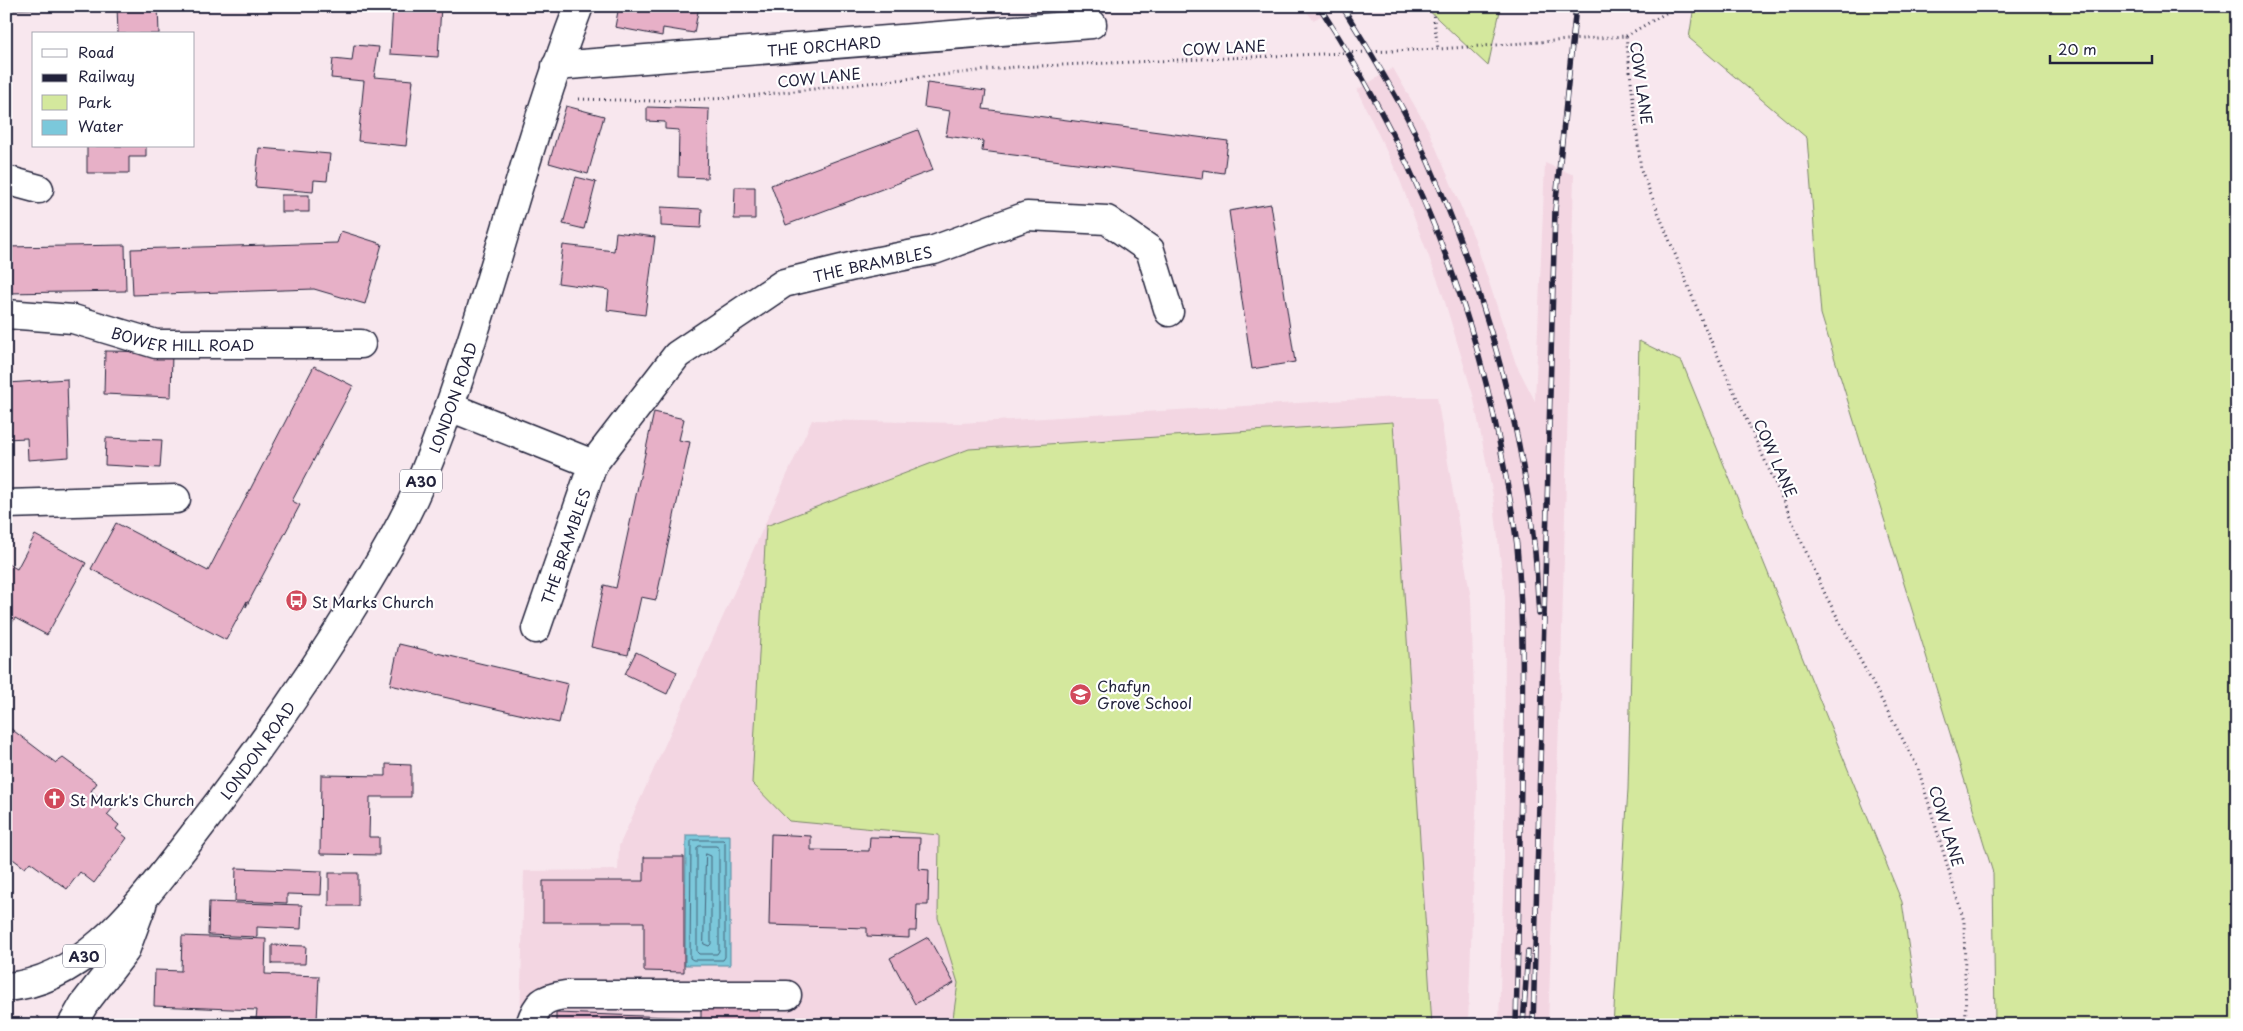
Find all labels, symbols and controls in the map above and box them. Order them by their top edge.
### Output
street label: THE ORCHARD [766,29,882,61]
legend [32,32,195,148]
scale bar [2050,32,2153,64]
street label: COW LANE [1182,33,1266,61]
text: 20 m [2058,37,2097,60]
text: Road [78,40,114,63]
street label: COW LANE [1625,40,1659,126]
street label: COW LANE [776,61,862,93]
text: Railway [78,64,135,87]
text: Park [78,90,112,113]
text: Water [78,114,123,137]
street label: THE BRAMBLES [811,239,934,287]
street label: BOWER HILL ROAD [109,320,254,356]
street label: LONDON ROAD [422,339,482,456]
street label: COW LANE [1748,415,1804,501]
road number: A30 [400,470,442,492]
street label: THE BRAMBLES [534,485,595,607]
bus stop icon: St Marks Church [284,589,308,613]
place label: St Marks Church [312,590,434,613]
place label: Chafyn Grove School [1097,674,1192,714]
school or university icon: Chafyn Grove School [1069,682,1093,706]
street label: LONDON ROAD [214,696,300,804]
street label: COW LANE [1924,783,1970,869]
church icon: St Mark's Church [42,787,66,811]
place label: St Mark's Church [70,788,194,811]
road number: A30 [63,944,105,968]

